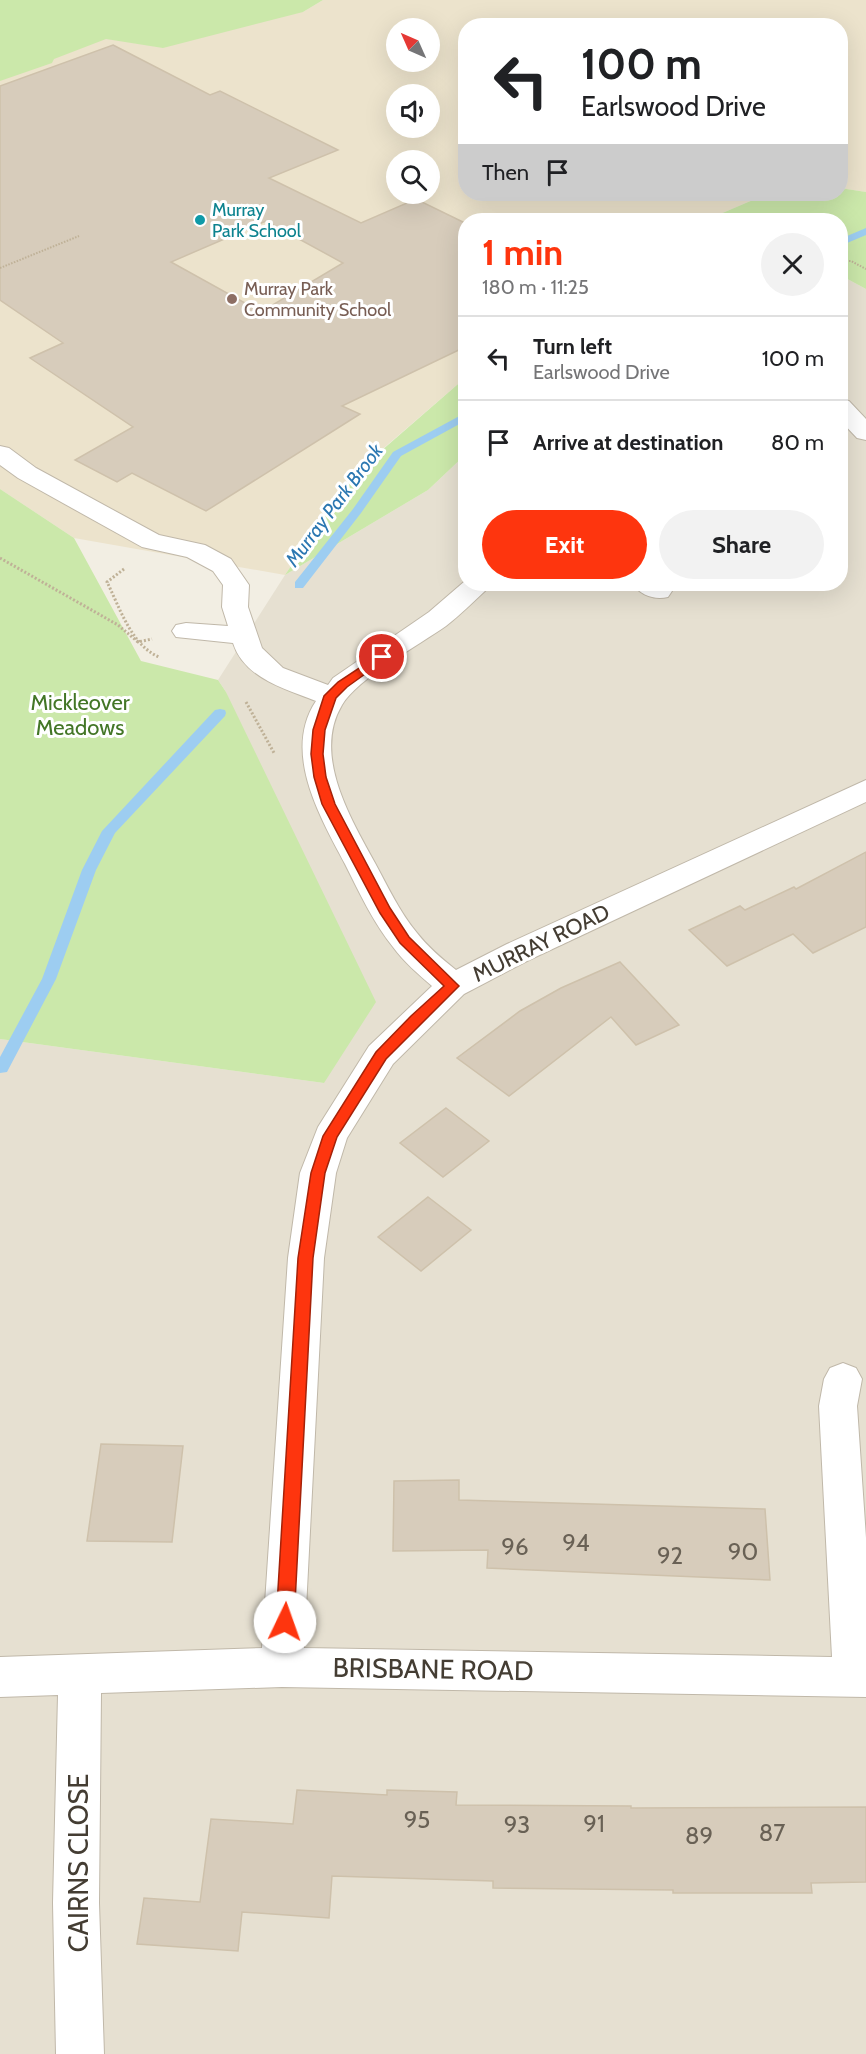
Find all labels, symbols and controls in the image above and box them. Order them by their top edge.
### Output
north arrow [386,18,440,72]
map controls [386,18,440,204]
text: 100 m [581,38,702,90]
icon: left [482,42,560,120]
button: sound [386,84,440,138]
text: Earlswood Drive [581,90,766,123]
button: search [386,150,440,204]
icon: arrive [541,156,574,189]
text: Then [482,159,529,186]
place label: Murray Park School [212,199,302,242]
marker: Murray Park School [193,213,207,227]
text: 1 min [482,230,563,274]
button: close [761,233,824,296]
text: 180 m · 11:25 [482,275,589,299]
place label: Murray Park Community School [244,278,392,321]
marker: Murray Park Community School [225,292,239,306]
text: Turn left [533,333,612,360]
icon: left [482,342,515,375]
text: 100 m [762,345,824,372]
text: Earlswood Drive [533,360,670,384]
icon: arrive [482,426,515,459]
text: Arrive at destination [533,429,723,456]
text: 80 m [771,429,824,456]
water label: Murray Park Brook [280,438,389,572]
button: Exit [482,510,647,579]
button: Share [659,510,824,579]
pin [356,631,407,682]
icon: arrive [365,640,398,673]
park label: Mickleover Meadows [30,689,130,741]
street label: MURRAY ROAD [468,898,614,988]
house number: 94 [562,1528,590,1557]
house number: 96 [501,1532,529,1561]
house number: 90 [728,1537,758,1566]
house number: 92 [657,1541,683,1570]
position arrow [253,1590,317,1654]
street label: BRISBANE ROAD [332,1651,534,1687]
street label: CAIRNS CLOSE [62,1774,95,1952]
house number: 95 [404,1805,430,1834]
house number: 91 [583,1809,605,1838]
house number: 93 [504,1810,530,1839]
house number: 87 [759,1818,785,1847]
house number: 89 [685,1821,713,1850]

